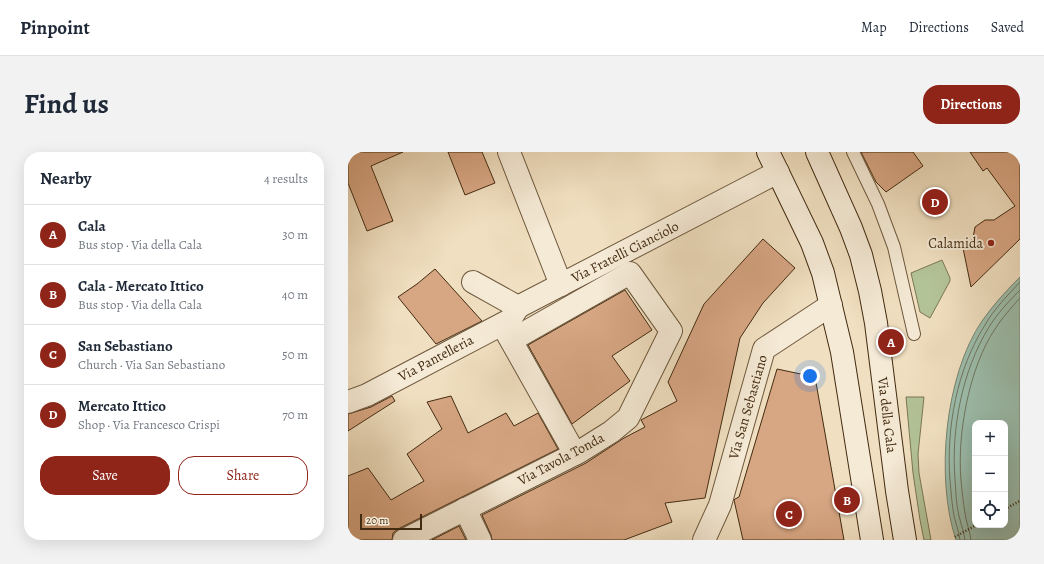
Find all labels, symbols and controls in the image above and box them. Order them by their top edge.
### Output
text: Pinpoint [20,15,90,41]
text: Map [861,18,887,37]
text: Directions [909,18,969,37]
text: Saved [991,18,1024,37]
text: Find us [24,85,109,123]
button: Directions [923,85,1020,124]
text: Nearby [40,167,91,190]
text: 4 results [264,170,308,187]
pin: D [922,187,948,217]
text: Cala [78,216,106,236]
street label: Via Fratelli Cianciolo [567,217,682,288]
text: A [49,226,57,243]
text: 30 m [282,226,308,243]
place label: Calamida [928,234,983,253]
text: Bus stop · Via della Cala [78,236,202,253]
marker: Calamida [986,238,996,248]
text: Cala - Mercato Ittico [78,276,204,296]
text: B [49,286,57,303]
text: 40 m [282,286,308,303]
text: Bus stop · Via della Cala [78,296,202,313]
pin: A [878,327,904,357]
street label: Via Pantelleria [394,330,477,386]
text: San Sebastiano [78,336,173,356]
text: C [49,346,57,363]
text: 50 m [282,346,308,363]
street label: Via San Sebastiano [724,353,772,462]
text: Church · Via San Sebastiano [78,356,225,373]
your location [800,366,820,386]
street label: Via della Cala [873,375,901,455]
text: Mercato Ittico [78,396,166,416]
text: D [48,406,58,423]
text: 70 m [282,406,308,423]
text: Shop · Via Francesco Crispi [78,416,220,433]
map controls [972,420,1008,528]
button: + [972,420,1008,456]
street label: Via Tavola Tonda [513,428,608,490]
button: Save [40,456,170,495]
button: Share [178,456,308,495]
button: − [972,456,1008,492]
pin: B [834,485,860,515]
button: locate [972,492,1008,528]
pin: C [776,499,802,529]
scale bar [360,512,422,531]
text: 20 m [366,513,388,528]

